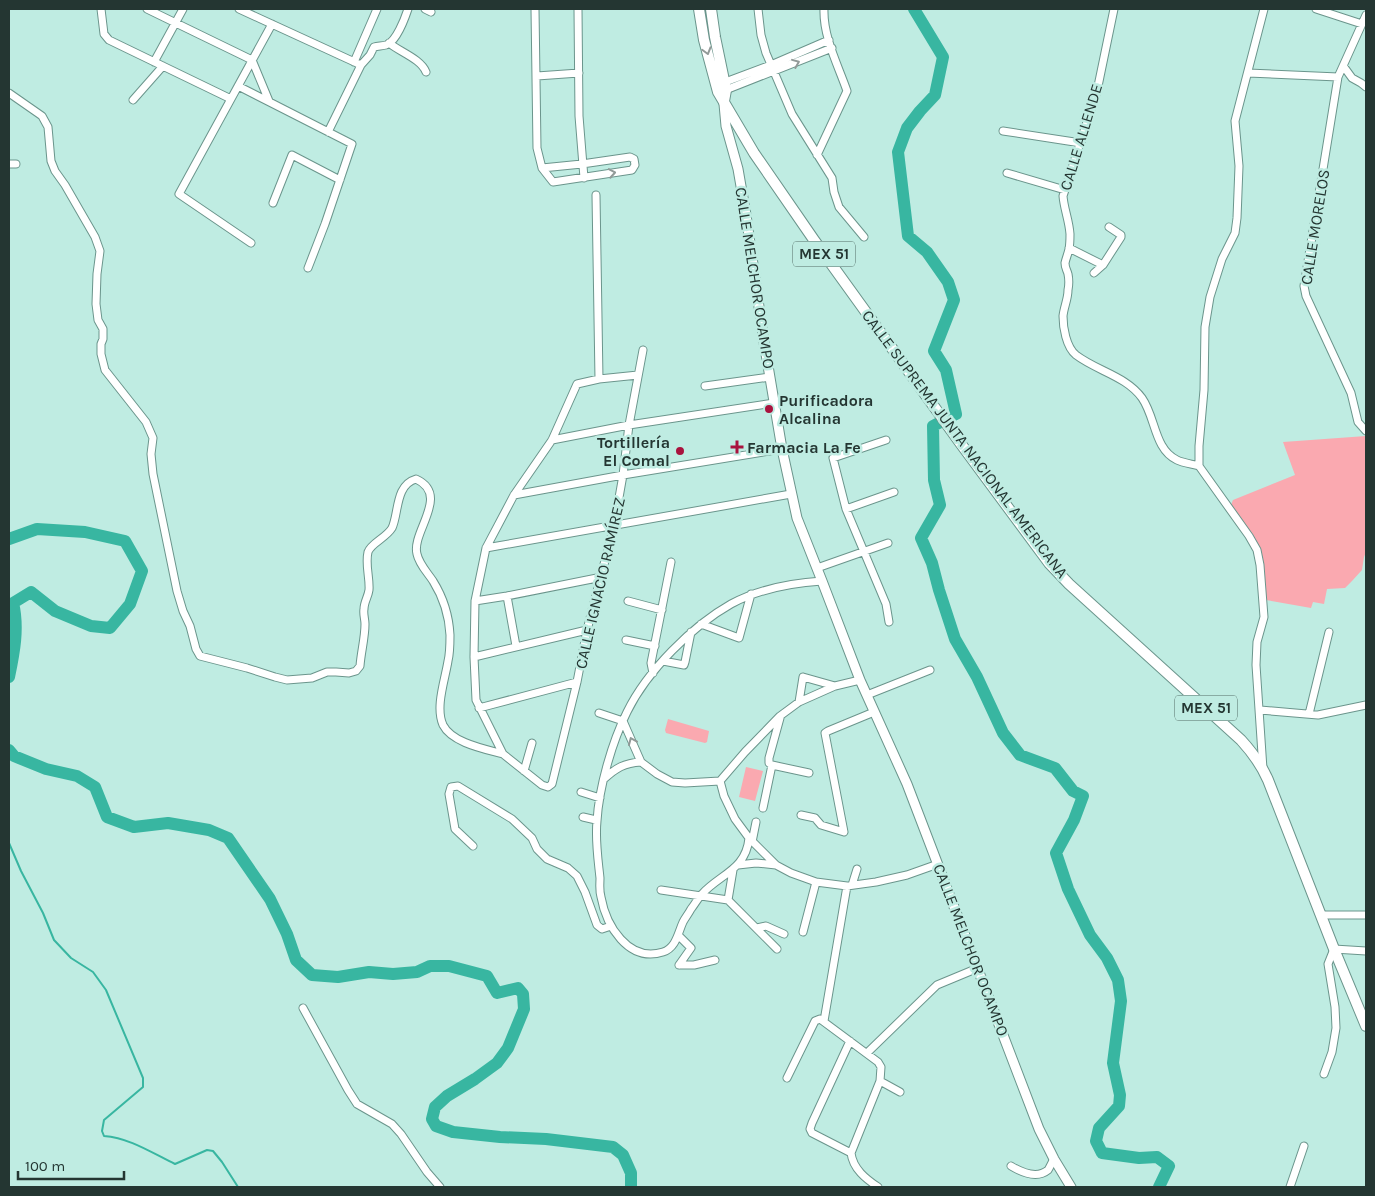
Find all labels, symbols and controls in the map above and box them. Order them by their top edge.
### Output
one-way arrow [701,46,712,55]
one-way arrow [791,59,800,69]
street label: CALLE ALLENDE [1056,81,1106,193]
one-way arrow [608,168,616,179]
street label: CALLE MORELOS [1296,168,1334,286]
street label: CALLE MELCHOR OCAMPO [731,186,779,370]
road number: MEX 51 [793,242,855,266]
street label: CALLE SUPREMA JUNTA NACIONAL AMERICANA [858,306,1072,582]
place label: Purificadora Alcalina [779,391,873,428]
marker: Purificadora Alcalina [763,403,775,415]
place label: Tortillería El Comal [597,433,670,470]
place label: Farmacia La Fe [747,438,861,457]
marker: Farmacia La Fe [731,441,743,453]
marker: Tortillería El Comal [674,445,686,457]
street label: CALLE IGNACIO RAMÍREZ [571,495,629,671]
road number: MEX 51 [1175,696,1237,720]
one-way arrow [628,738,638,746]
street label: CALLE MELCHOR OCAMPO [929,861,1013,1039]
scale bar [18,1148,124,1180]
text: 100 m [25,1157,65,1175]

